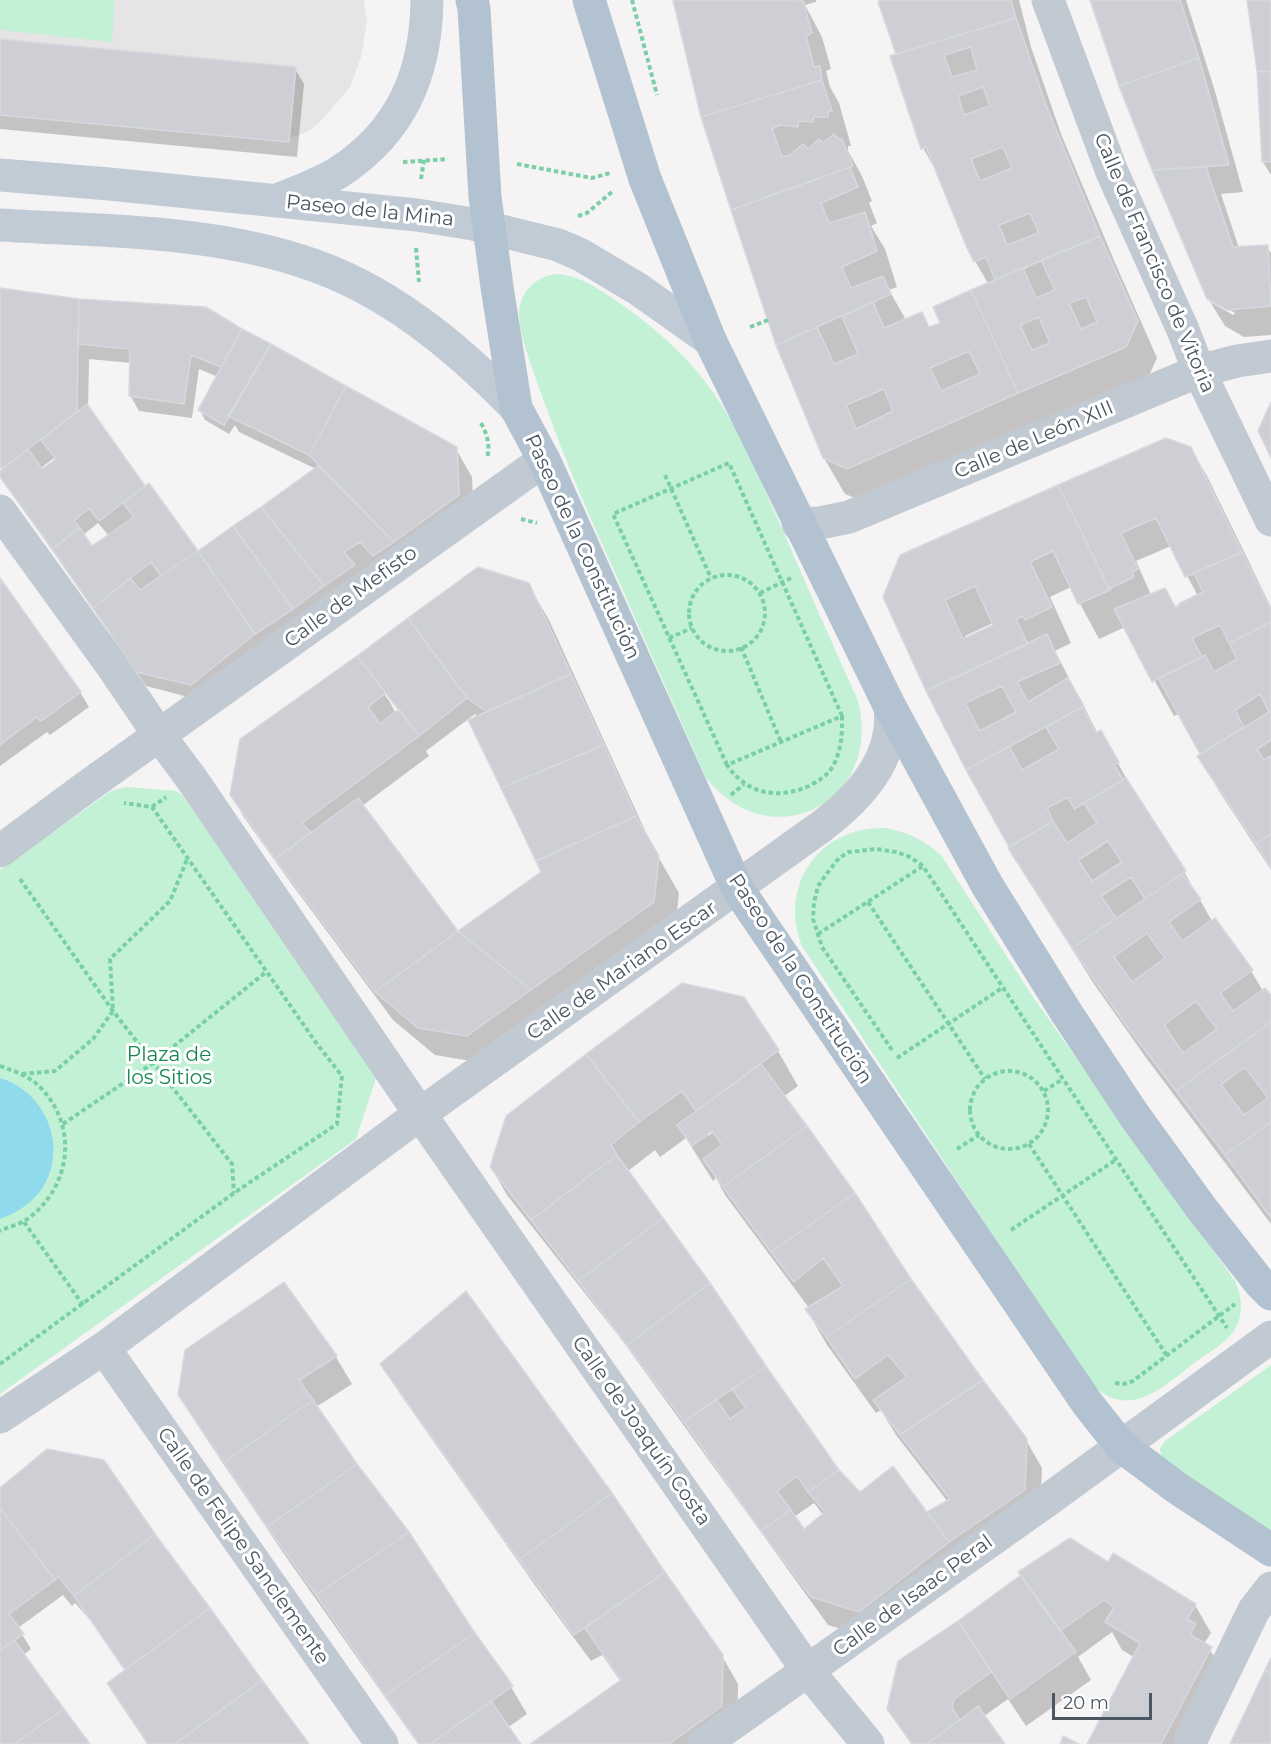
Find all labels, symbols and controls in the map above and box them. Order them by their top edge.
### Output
street label: Calle de Francisco de Vitoria [1088,129,1220,397]
street label: Paseo de la Mina [285,190,455,232]
street label: Calle de León XIII [951,396,1117,484]
street label: Paseo de la Constitución [519,431,645,663]
street label: Calle de Mefisto [280,541,422,653]
street label: Paseo de la Constitución [723,869,877,1089]
street label: Calle de Mariano Escar [523,896,721,1046]
park label: Plaza de los Sitios [126,1043,212,1090]
street label: Calle de Joaquín Costa [566,1332,716,1530]
street label: Calle de Felipe Sanclemente [152,1423,334,1669]
street label: Calle de Isaac Peral [829,1530,997,1662]
scale bar [1055,1681,1156,1719]
text: 20 m [1063,1692,1109,1714]

